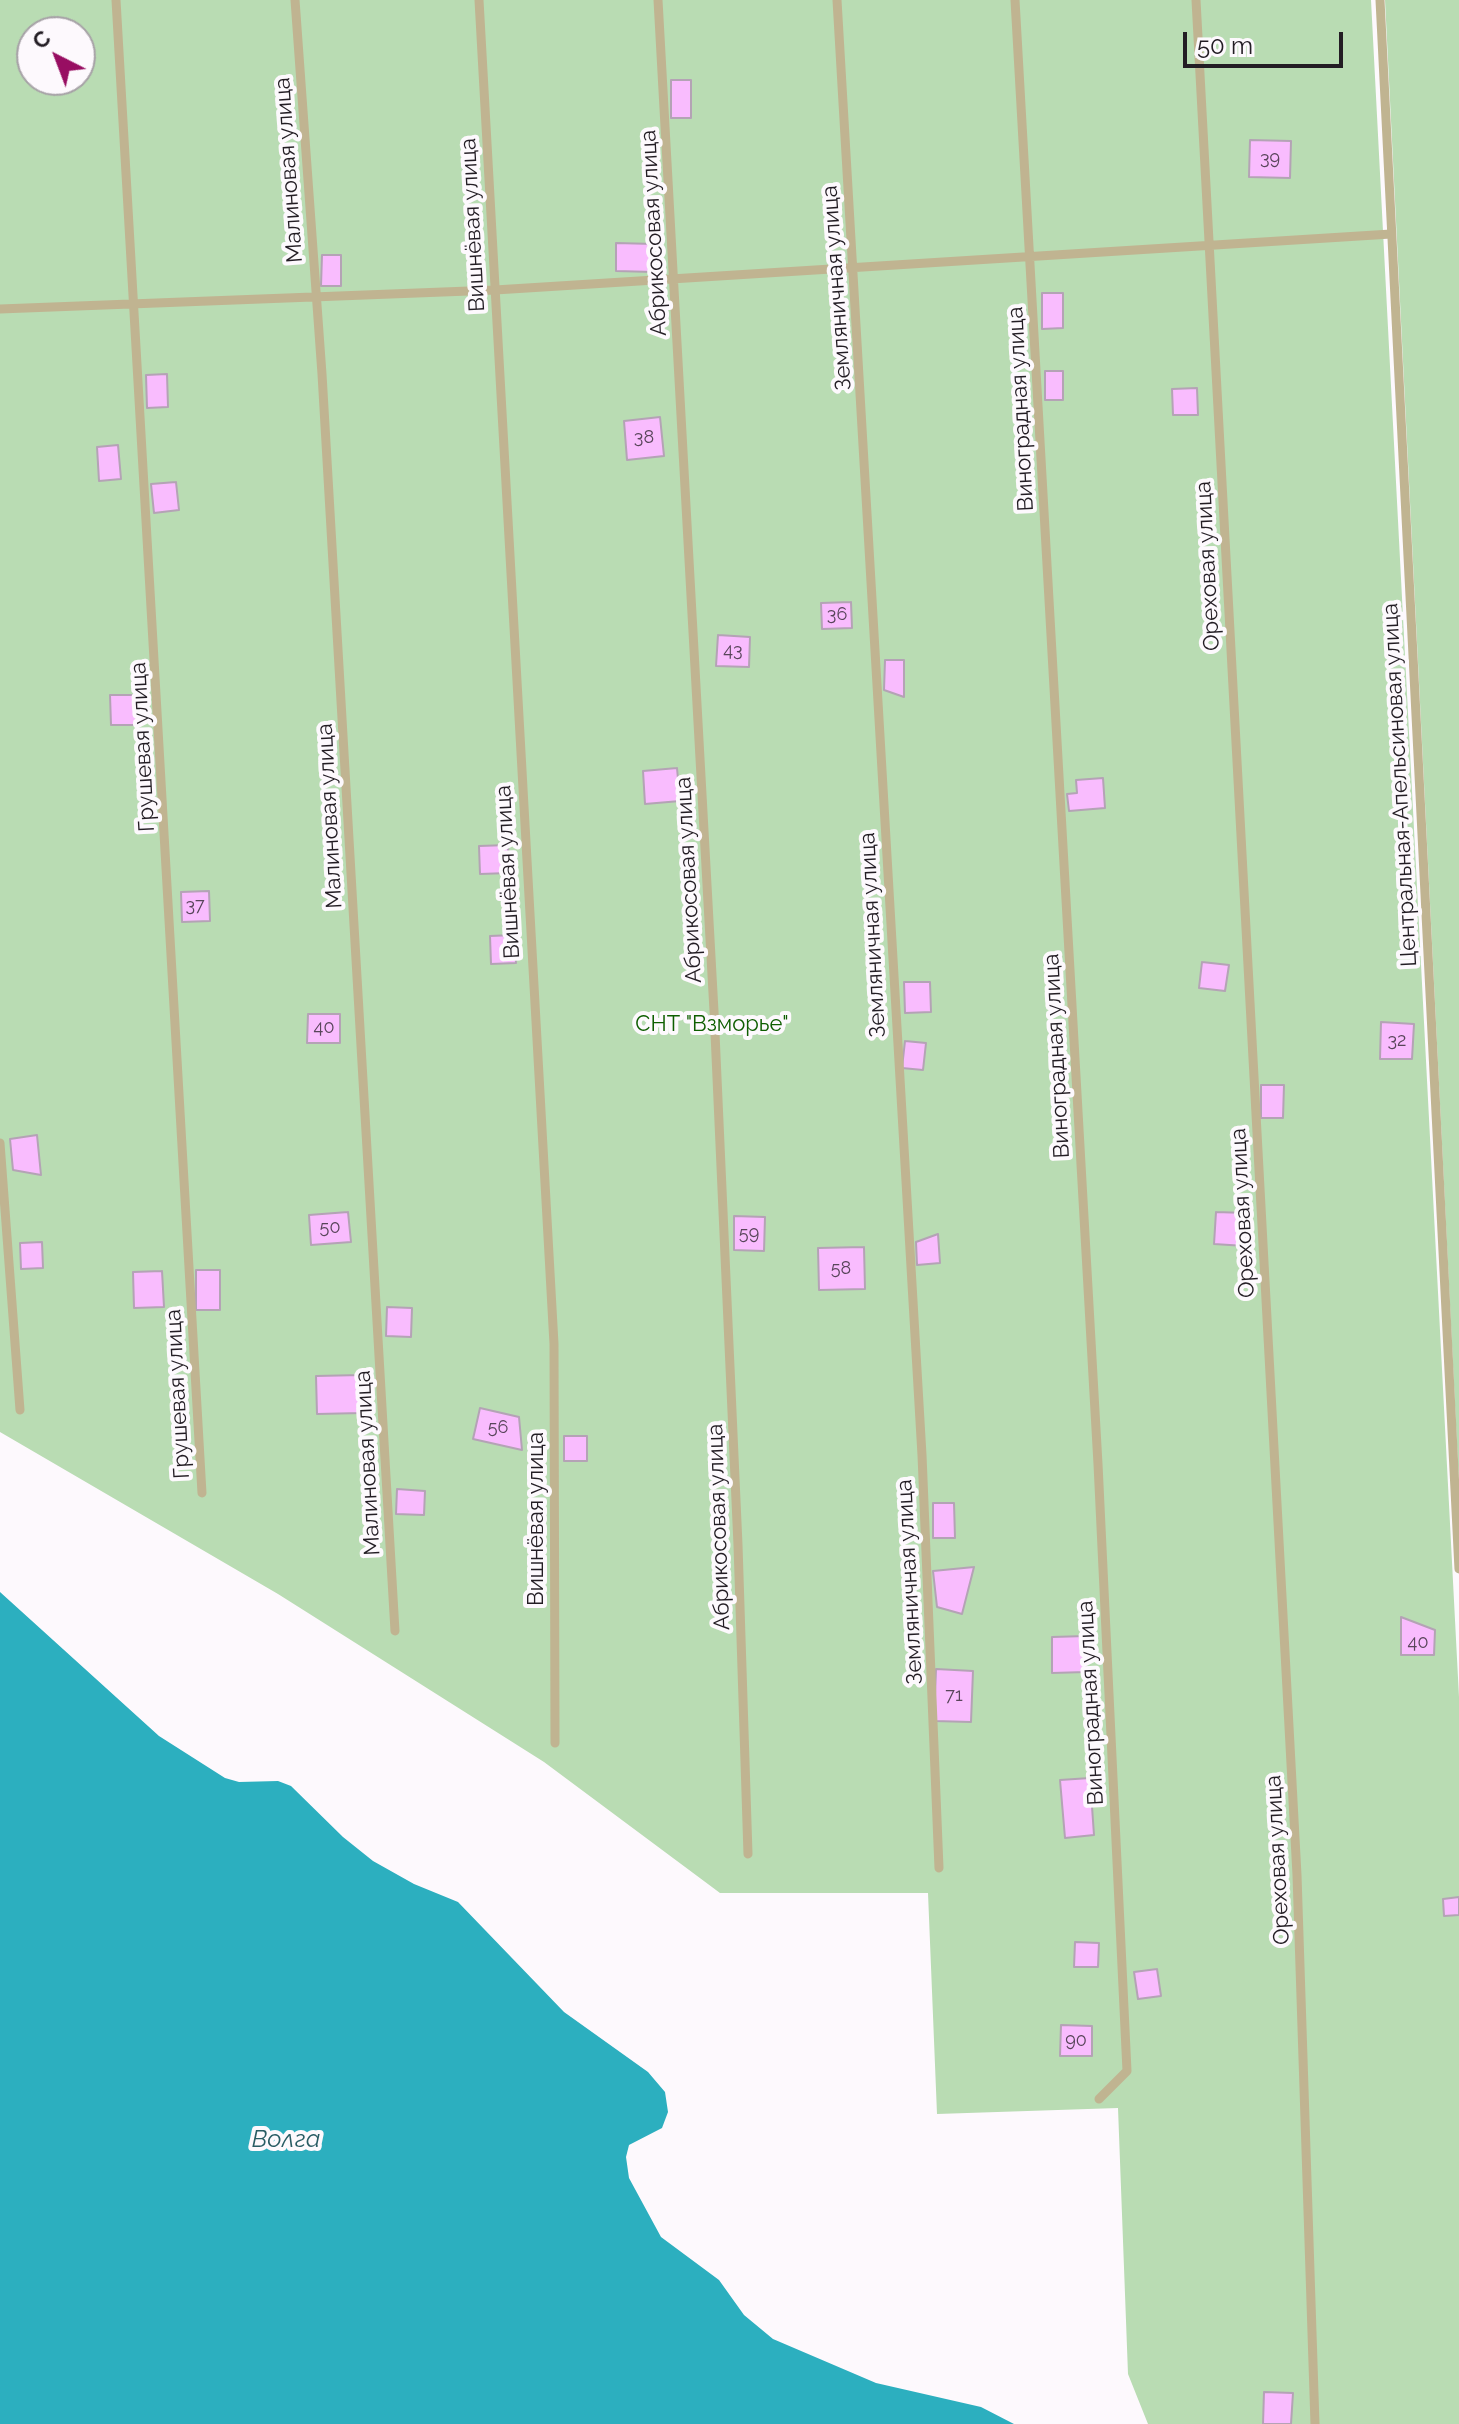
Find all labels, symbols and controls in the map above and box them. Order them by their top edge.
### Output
north arrow [16,16,96,96]
scale bar [1187,16,1347,66]
text: С [27,25,56,54]
text: 50 m [1197,31,1253,60]
street label: Малиновая улица [269,76,309,264]
street label: Абрикосовая улица [635,129,673,337]
street label: Вишнёвая улица [455,137,491,313]
house number: 39 [1260,148,1280,170]
street label: Земляничная улица [817,185,857,391]
street label: Виноградная улица [1002,306,1040,512]
house number: 38 [634,427,654,449]
street label: Ореховая улица [1190,480,1226,652]
street label: Центральная-Апельсиновая улица [1377,602,1423,968]
house number: 36 [827,604,847,626]
house number: 43 [723,640,743,662]
street label: Грушевая улица [125,661,161,833]
street label: Малиновая улица [312,723,348,909]
street label: Абрикосовая улица [670,776,708,984]
street label: Вишнёвая улица [490,784,526,960]
street label: Земляничная улица [854,832,892,1038]
house number: 37 [185,895,205,917]
street label: Виноградная улица [1038,953,1076,1159]
park label: СНТ "Взморье" [635,1011,789,1037]
house number: 40 [314,1017,334,1039]
house number: 32 [1388,1030,1406,1052]
street label: Ореховая улица [1225,1127,1261,1299]
house number: 50 [320,1217,340,1239]
house number: 59 [739,1223,759,1245]
house number: 58 [831,1258,851,1280]
street label: Грушевая улица [160,1308,196,1480]
street label: Малиновая улица [350,1370,386,1556]
house number: 56 [488,1417,508,1439]
street label: Абрикосовая улица [702,1423,736,1631]
street label: Вишнёвая улица [523,1432,549,1606]
street label: Земляничная улица [891,1479,929,1685]
street label: Виноградная улица [1072,1600,1110,1806]
house number: 40 [1408,1632,1428,1654]
house number: 71 [945,1685,963,1707]
street label: Ореховая улица [1260,1774,1296,1946]
house number: 90 [1065,2030,1087,2052]
water label: Волга [252,2126,320,2154]

